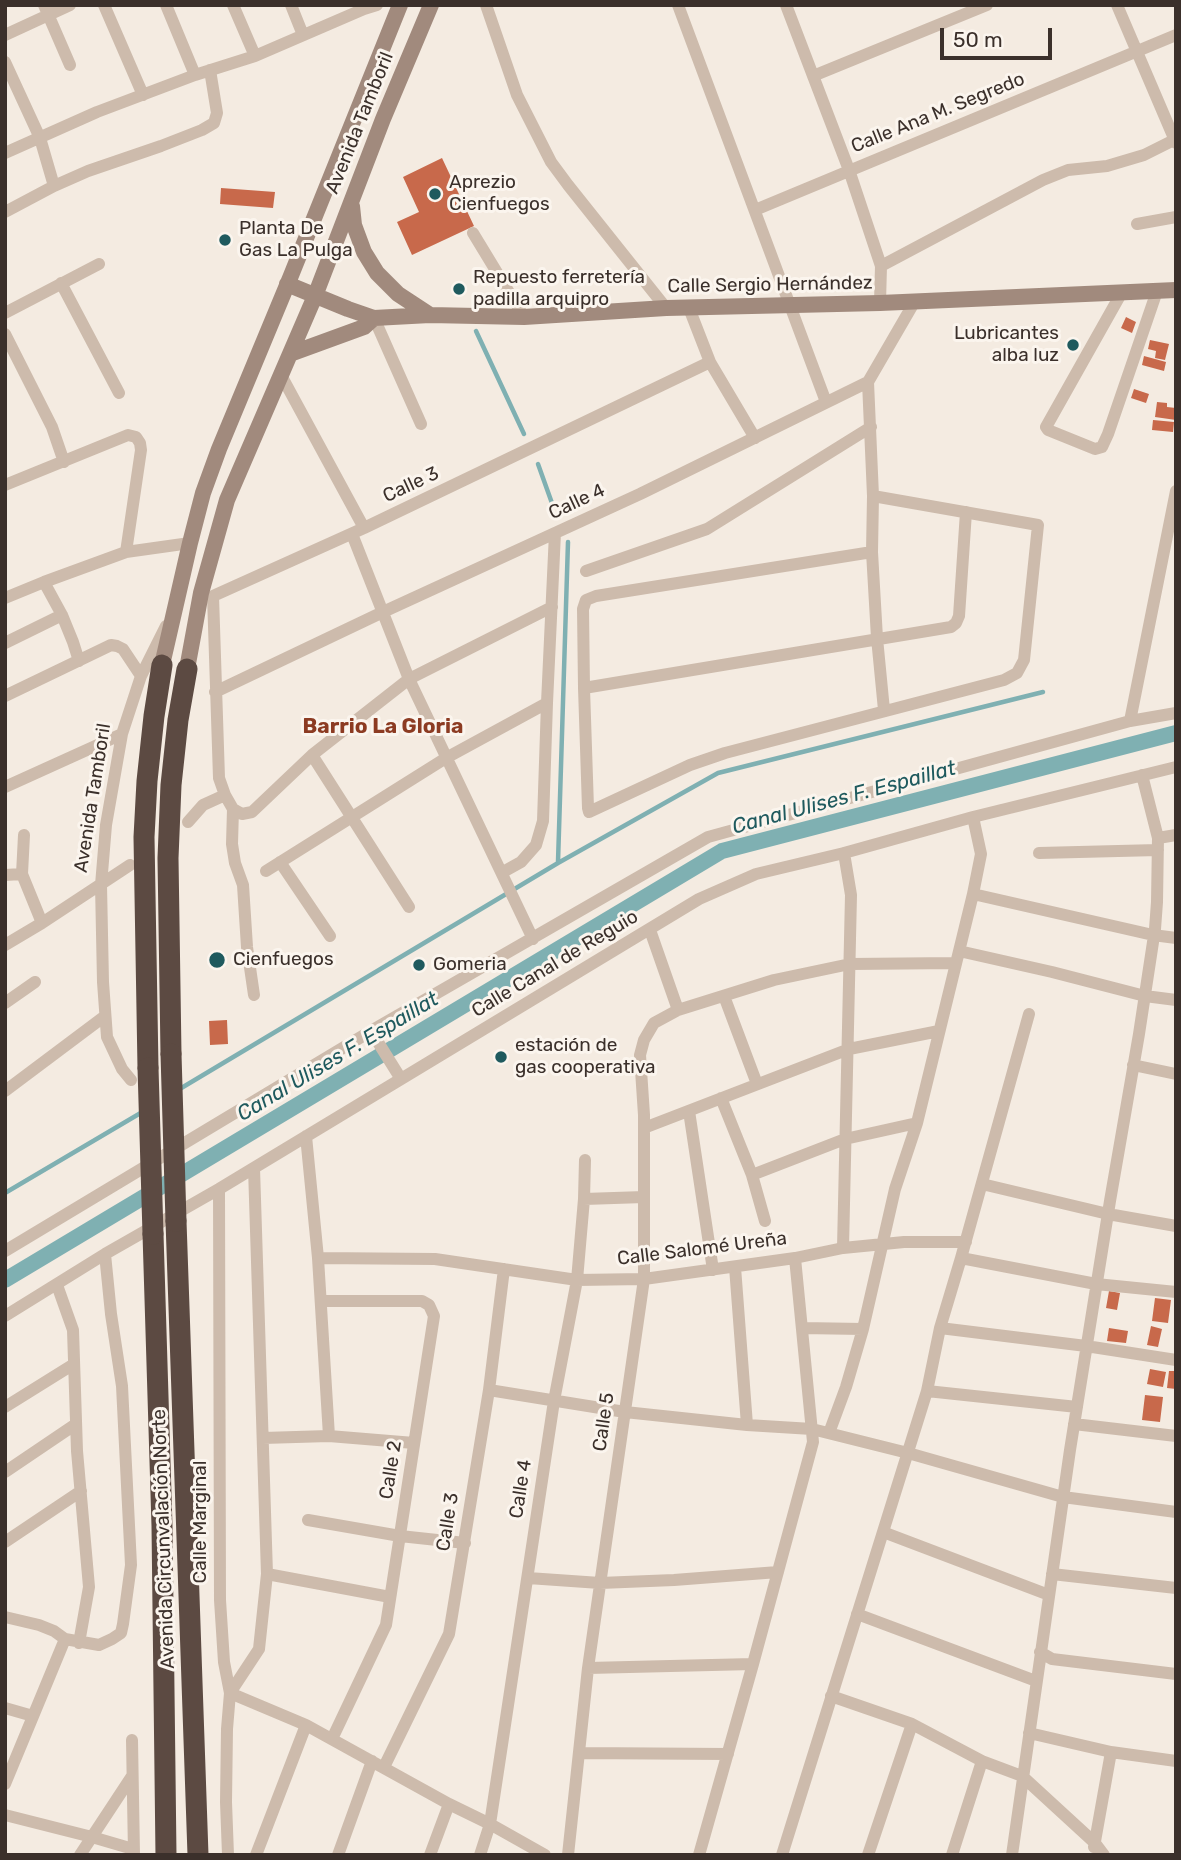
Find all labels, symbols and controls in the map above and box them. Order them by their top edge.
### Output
scale bar [943,14,1055,58]
text: 50 m [953,27,1003,52]
street label: Avenida Tamboril [321,49,399,197]
street label: Calle Ana M. Segredo [848,68,1028,158]
place label: Aprezio Cienfuegos [449,172,550,216]
marker: Aprezio Cienfuegos [427,186,443,202]
place label: Planta De Gas La Pulga [239,218,353,262]
marker: Planta De Gas La Pulga [217,232,233,248]
place label: Repuesto ferretería padilla arquipro [473,267,645,311]
street label: Calle Sergio Hernández [667,272,873,298]
marker: Repuesto ferretería padilla arquipro [451,281,467,297]
place label: Lubricantes alba luz [954,323,1059,367]
marker: Lubricantes alba luz [1065,337,1081,353]
street label: Calle 3 [379,462,443,508]
street label: Calle 4 [545,479,609,525]
district label: Barrio La Gloria [303,714,463,740]
street label: Avenida Tamboril [70,722,116,874]
water label: Canal Ulises F. Espaillat [729,756,959,840]
street label: Calle Canal de Reguio [468,905,642,1023]
place label: Cienfuegos [233,949,334,971]
marker: Cienfuegos [207,950,227,970]
place label: Gomeria [433,954,507,976]
marker: Gomeria [411,957,427,973]
water label: Canal Ulises F. Espaillat [233,987,443,1127]
place label: estación de gas cooperativa [515,1035,656,1079]
marker: estación de gas cooperativa [493,1049,509,1065]
street label: Calle Salomé Ureña [616,1227,788,1271]
street label: Calle 5 [589,1391,619,1453]
street label: Avenida Circunvalación Norte [148,1409,180,1669]
street label: Calle 2 [375,1439,407,1501]
street label: Calle 4 [505,1458,537,1520]
street label: Calle Marginal [190,1461,212,1583]
street label: Calle 3 [432,1491,464,1553]

